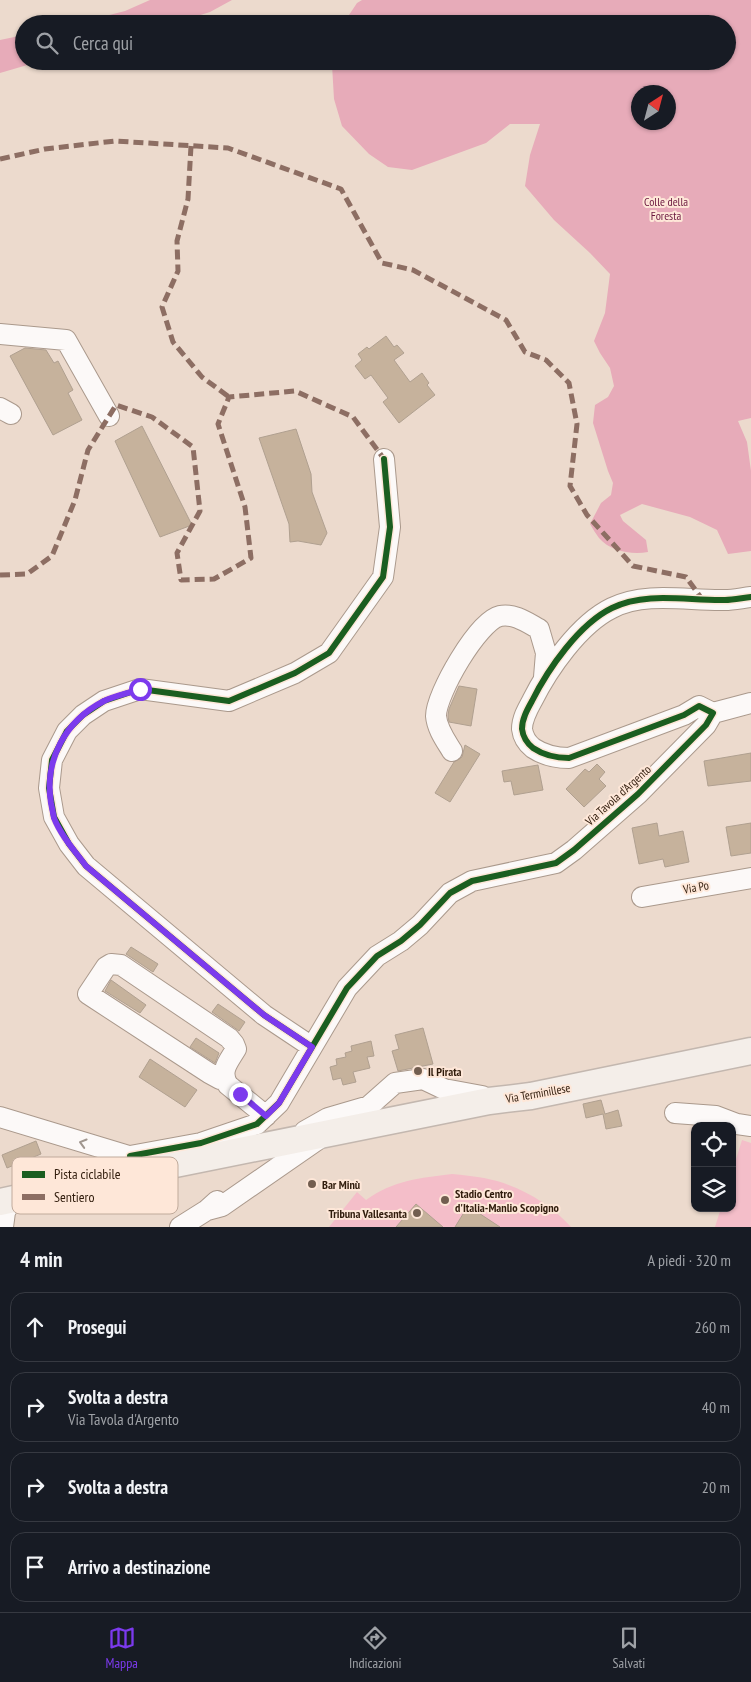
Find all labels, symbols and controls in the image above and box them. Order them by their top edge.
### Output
search box [15,15,736,70]
icon: search [33,29,61,57]
text: Cerca qui [73,31,133,55]
north arrow [631,85,676,130]
park label: Colle della Foresta [644,194,688,223]
route start [129,678,152,701]
street label: Via Tavola d'Argento [581,762,654,829]
street label: Via Po [681,877,710,897]
place label: Il Pirata [428,1064,462,1079]
marker: Il Pirata [412,1065,424,1077]
street label: Via Terminillese [503,1080,572,1106]
route end [229,1083,252,1106]
map controls [691,1122,736,1212]
button: locate [691,1122,736,1167]
one-way arrow [80,1138,88,1148]
legend [12,1157,178,1214]
text: Pista ciclabile [54,1165,121,1183]
button: layers [691,1167,736,1212]
place label: Bar Minù [322,1177,360,1192]
marker: Bar Minù [306,1178,318,1190]
place label: Stadio Centro d'Italia-Manlio Scopigno [455,1186,560,1215]
text: Sentiero [54,1188,94,1206]
marker: Stadio Centro d'Italia-Manlio Scopigno [439,1194,451,1206]
place label: Tribuna Vallesanta [329,1206,407,1221]
marker: Tribuna Vallesanta [411,1207,423,1219]
text: 4 min [20,1246,62,1273]
text: A piedi · 320 m [648,1250,731,1270]
icon: ahead [21,1313,49,1341]
text: Prosegui [68,1315,127,1339]
text: 260 m [695,1317,730,1337]
text: Svolta a destra [68,1385,168,1409]
icon: right [21,1393,49,1421]
text: 40 m [702,1397,730,1417]
text: Via Tavola d'Argento [68,1409,179,1429]
icon: right [21,1473,49,1501]
text: Svolta a destra [68,1475,168,1499]
text: 20 m [702,1477,730,1497]
icon: arrive [21,1553,49,1581]
text: Arrivo a destinazione [68,1555,211,1579]
tab: Mappa [106,1624,138,1672]
tab: Indicazioni [349,1624,401,1672]
tab: Salvati [613,1624,645,1672]

